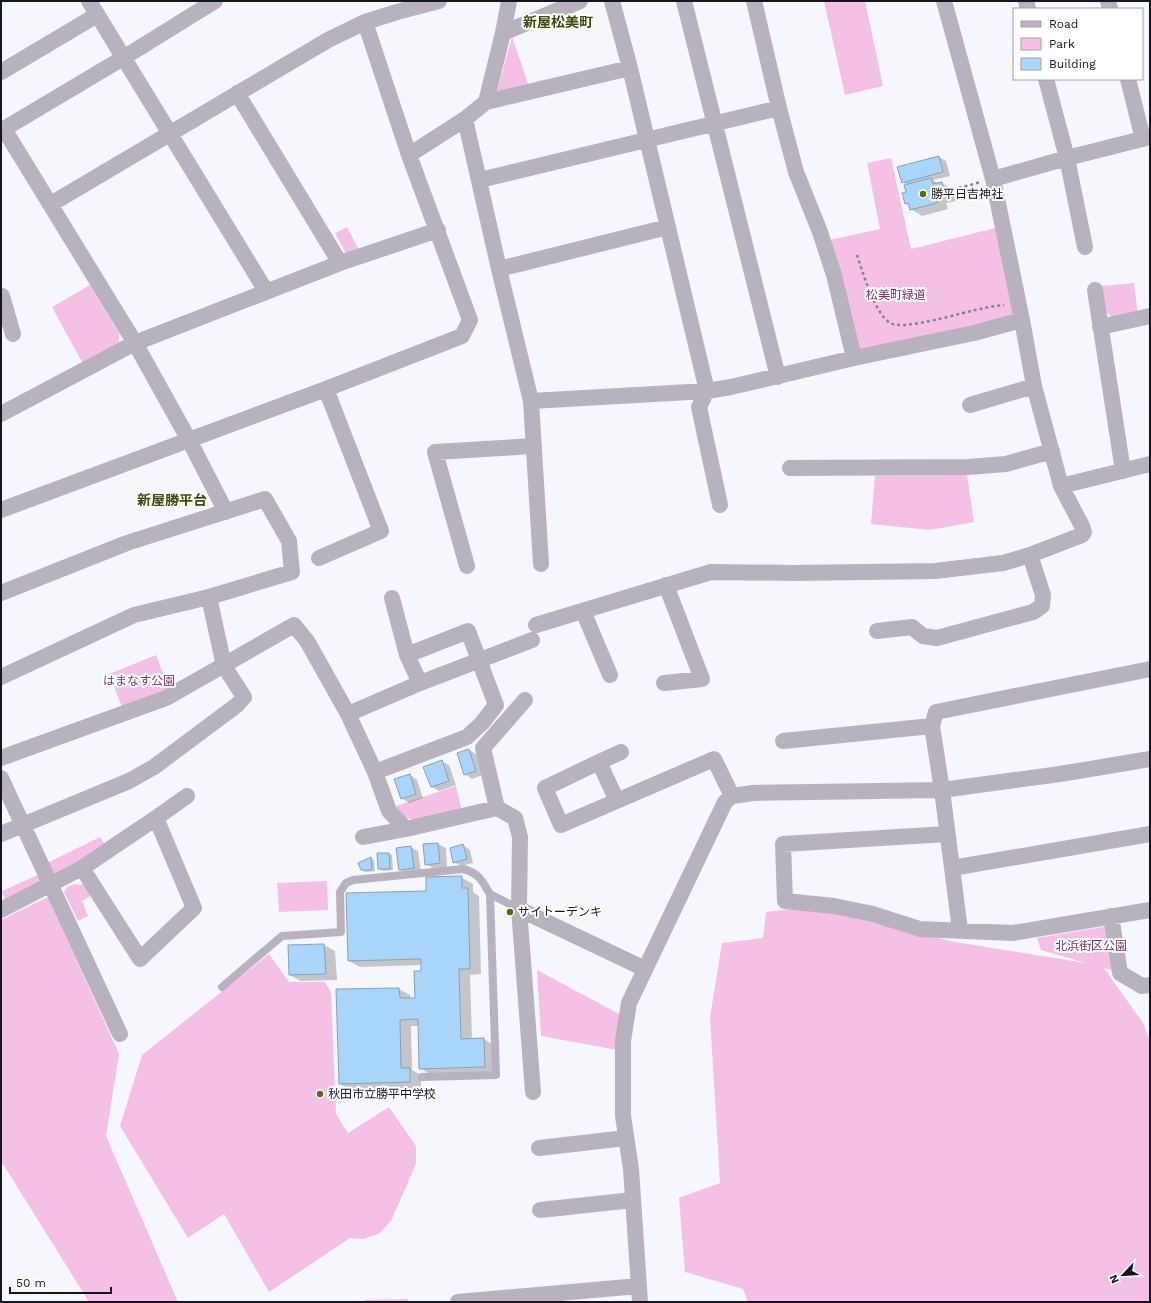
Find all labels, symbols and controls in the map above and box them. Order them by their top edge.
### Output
legend [1013,8,1143,80]
district label: 新屋松美町 [523,14,593,30]
text: Road [1049,17,1078,31]
text: Park [1049,37,1075,51]
text: Building [1049,57,1096,71]
place label: 勝平日吉神社 [931,187,1003,201]
marker: 勝平日吉神社 [918,189,928,199]
park label: 松美町緑道 [866,288,926,302]
district label: 新屋勝平台 [137,492,207,508]
park label: はまなす公園 [103,674,175,688]
place label: サイトーデンキ [518,905,602,919]
marker: サイトーデンキ [505,907,515,917]
park label: 北浜街区公園 [1055,939,1127,953]
place label: 秋田市立勝平中学校 [328,1087,436,1101]
marker: 秋田市立勝平中学校 [315,1089,325,1099]
north arrow [1103,1255,1143,1295]
scale bar [10,1269,111,1295]
text: N [1107,1273,1122,1285]
text: 50 m [16,1276,46,1290]

